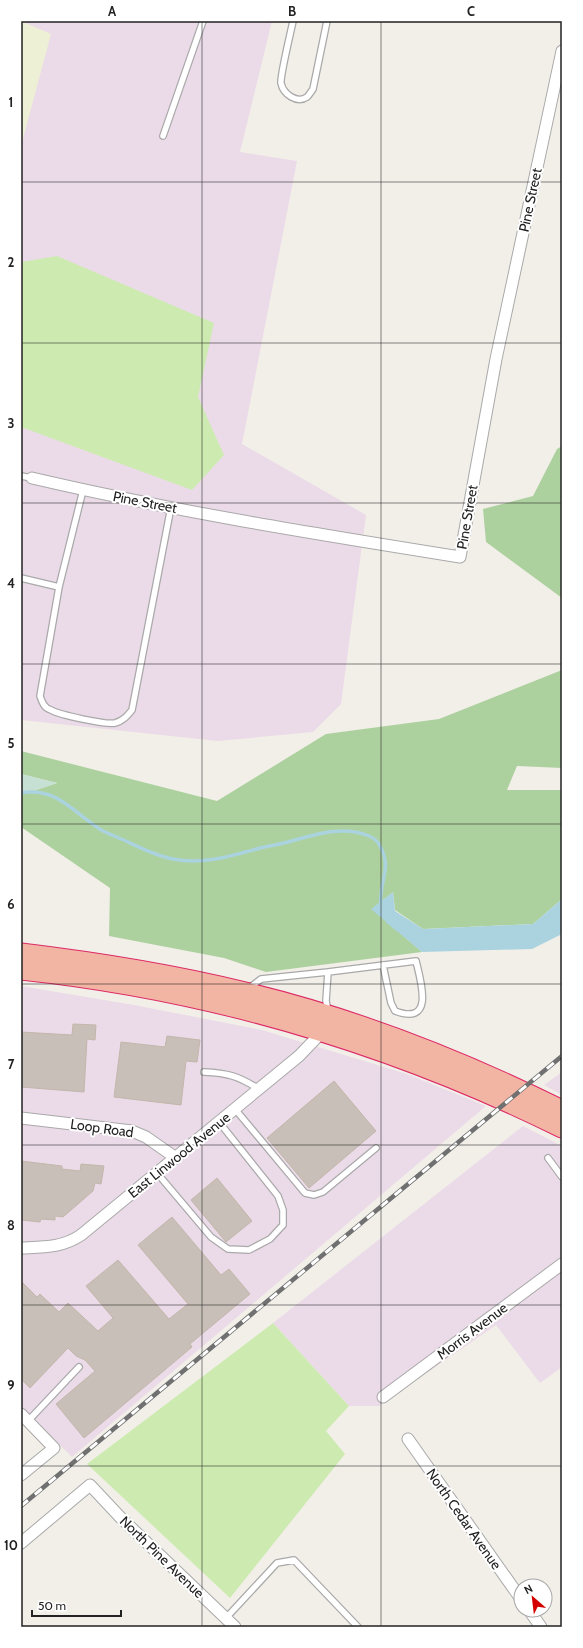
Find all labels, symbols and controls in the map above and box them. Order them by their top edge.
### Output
text: A [108,3,117,19]
text: B [288,3,296,19]
text: C [467,3,475,19]
text: 1 [9,94,13,110]
street label: Pine Street [514,166,546,234]
text: 2 [8,254,15,270]
text: 3 [7,415,15,431]
street label: Pine Street [452,483,482,551]
street label: Pine Street [111,487,179,517]
text: 4 [7,575,15,591]
text: 5 [8,735,15,751]
text: 6 [7,896,15,912]
text: 7 [8,1056,15,1072]
street label: East Linwood Avenue [124,1108,234,1202]
street label: Loop Road [69,1115,135,1141]
text: 8 [7,1217,15,1233]
street label: Morris Avenue [433,1299,511,1363]
text: 9 [7,1377,15,1393]
street label: North Cedar Avenue [422,1465,506,1573]
street label: North Pine Avenue [116,1512,208,1602]
text: 10 [4,1537,18,1553]
north arrow [513,1578,553,1618]
text: N [522,1581,535,1597]
scale bar [32,1592,121,1618]
text: 50 m [38,1598,66,1613]

